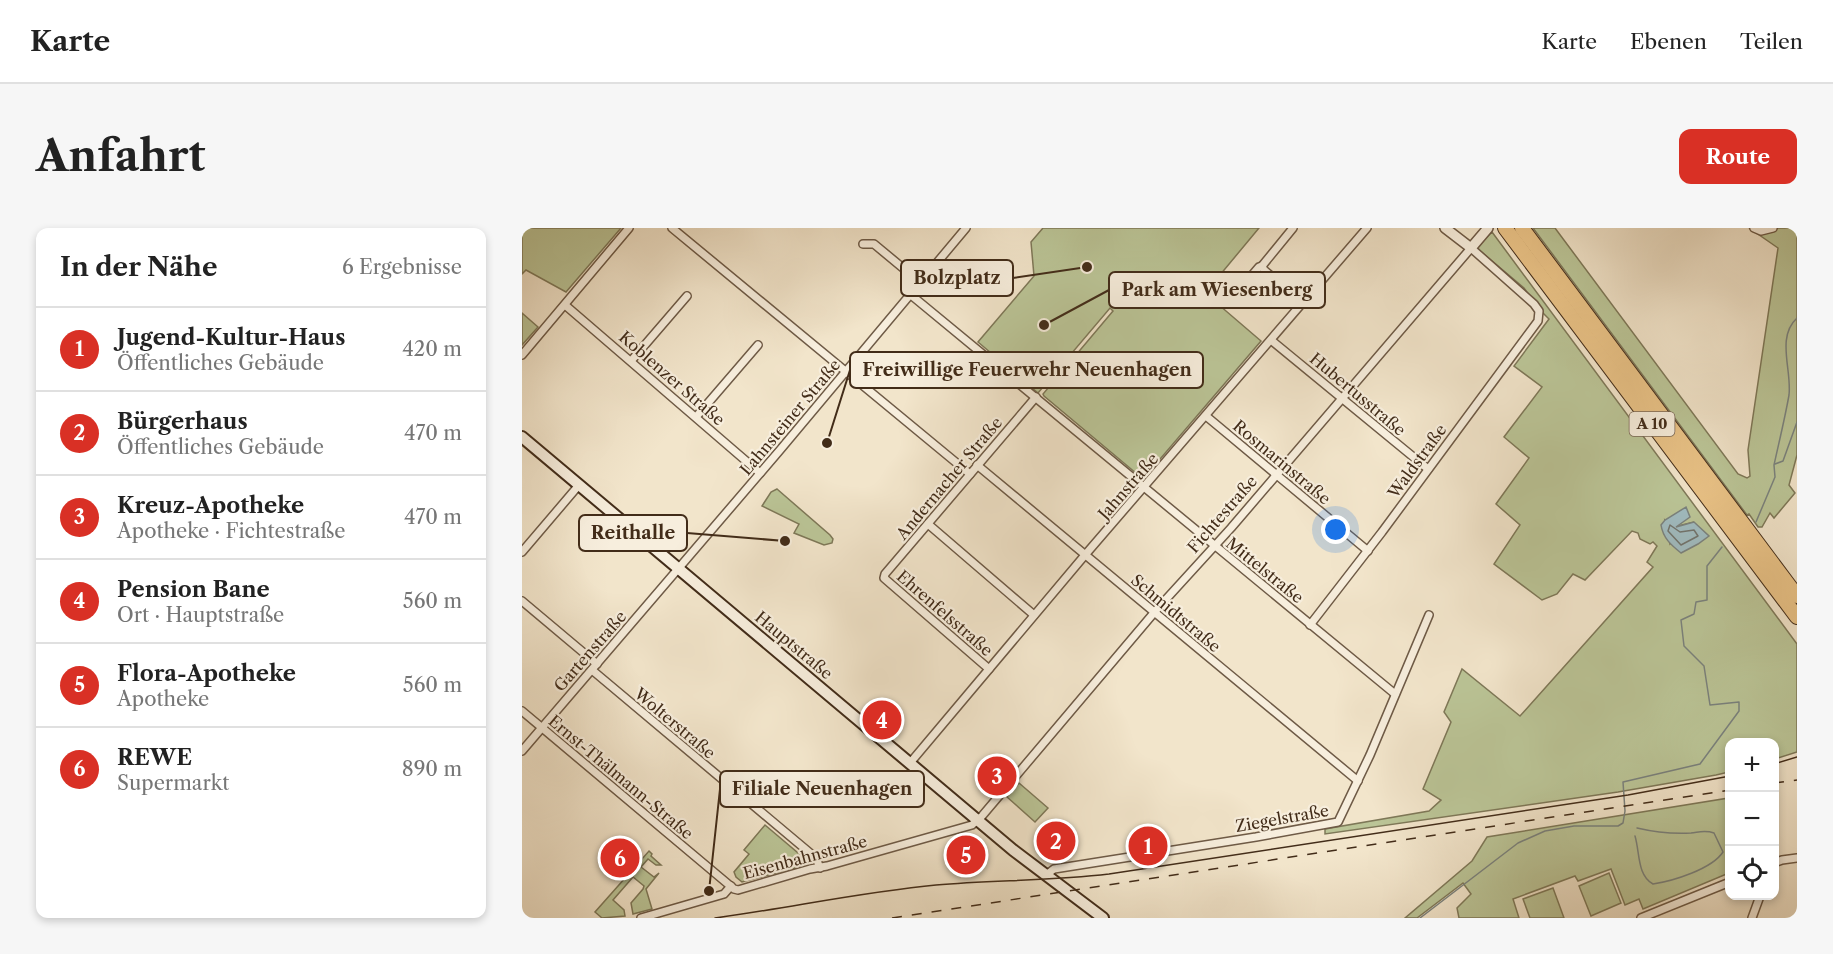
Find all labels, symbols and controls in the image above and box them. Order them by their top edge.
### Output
text: Karte [30,24,110,58]
text: Karte [1542,29,1597,54]
text: Ebenen [1630,29,1707,54]
text: Teilen [1740,29,1803,54]
button: Route [1679,129,1797,184]
text: Anfahrt [36,130,205,182]
text: In der Nähe [60,251,217,283]
text: 6 Ergebnisse [342,255,462,279]
callout: Bolzplatz [901,260,1013,296]
text: Bolzplatz [913,267,1001,289]
callout: Park am Wiesenberg [1109,272,1325,308]
text: Park am Wiesenberg [1121,279,1313,301]
text: Jugend-Kultur-Haus [117,324,345,351]
street label: Koblenzer Straße [615,327,729,429]
text: 1 [75,337,84,361]
text: 420 m [402,337,462,361]
street label: Hubertusstraße [1306,348,1410,440]
text: Öffentliches Gebäude [117,351,324,375]
callout: Freiwillige Feuerwehr Neuenhagen [850,352,1203,388]
street label: Lahnsteiner Straße [736,355,844,479]
text: Freiwillige Feuerwehr Neuenhagen [862,359,1192,381]
text: Bürgerhaus [117,408,248,435]
street label: Andernacher Straße [891,412,1006,544]
road number: A 10 [1630,412,1674,436]
street label: Rosmarinstraße [1229,415,1335,509]
street label: Waldstraße [1383,420,1451,503]
text: 2 [74,421,85,445]
text: 470 m [404,421,462,445]
text: Öffentliches Gebäude [117,435,324,459]
street label: Jahnstraße [1092,449,1162,526]
street label: Fichtestraße [1183,471,1261,557]
text: Kreuz-Apotheke [117,492,304,519]
text: 3 [74,505,85,529]
text: 470 m [404,505,462,529]
callout: Reithalle [579,515,687,551]
your location [1321,515,1350,544]
text: Apotheke · Fichtestraße [117,519,345,543]
text: Reithalle [591,522,675,544]
street label: Mittelstraße [1222,533,1308,607]
street label: Ehrenfelsstraße [893,566,997,660]
street label: Schmidtstraße [1127,570,1225,656]
text: Pension Bane [117,576,270,603]
text: 4 [74,589,85,613]
text: 560 m [403,589,462,613]
text: Ort · Hauptstraße [117,603,284,627]
street label: Gartenstraße [550,607,631,695]
street label: Hauptstraße [751,607,837,683]
text: Flora-Apotheke [117,660,296,687]
text: 5 [74,673,85,697]
text: 560 m [403,673,462,697]
street label: Wolterstraße [630,683,720,763]
text: Apotheke [117,687,209,711]
pin: 4 [862,698,902,742]
street label: Ernst-Thälmann-Straße [545,711,697,843]
map controls [1725,738,1779,900]
button: + [1725,738,1779,792]
text: REWE [117,744,192,771]
pin: 3 [978,754,1016,798]
text: 6 [74,757,85,781]
text: 890 m [402,757,462,781]
text: Supermarkt [117,771,229,795]
callout: Filiale Neuenhagen [720,771,924,807]
text: Filiale Neuenhagen [732,778,913,800]
button: − [1725,792,1779,846]
street label: Ziegelstraße [1234,800,1330,836]
pin: 2 [1036,818,1076,864]
pin: 1 [1128,824,1168,868]
street label: Eisenbahnstraße [741,831,869,883]
pin: 5 [946,832,986,878]
pin: 6 [600,836,640,880]
button: locate [1725,846,1779,900]

